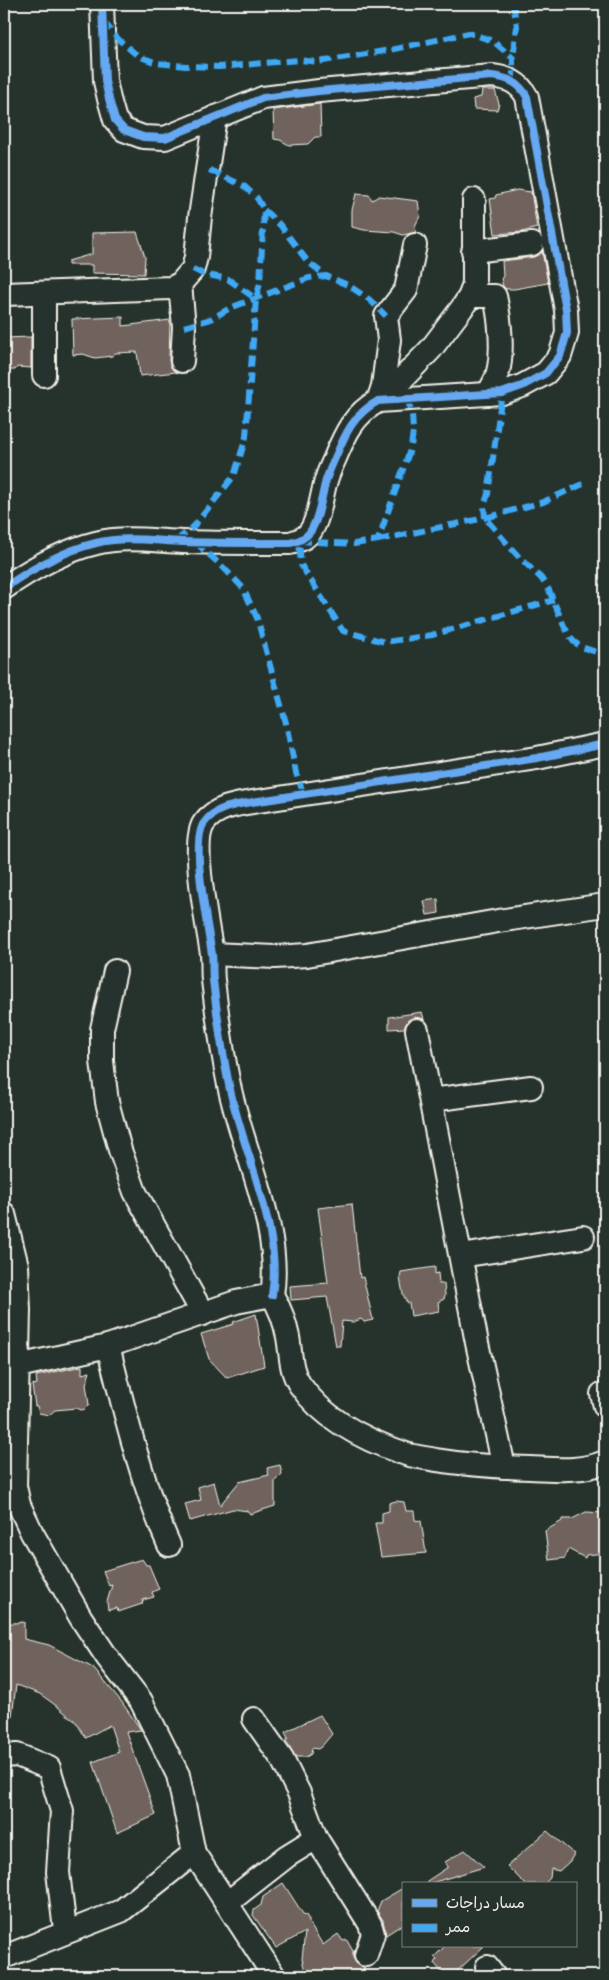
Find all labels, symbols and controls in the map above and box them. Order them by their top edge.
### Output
legend [402,1882,576,1948]
text: مسار دراجات [446,1896,525,1914]
text: ممر [444,1920,470,1938]

